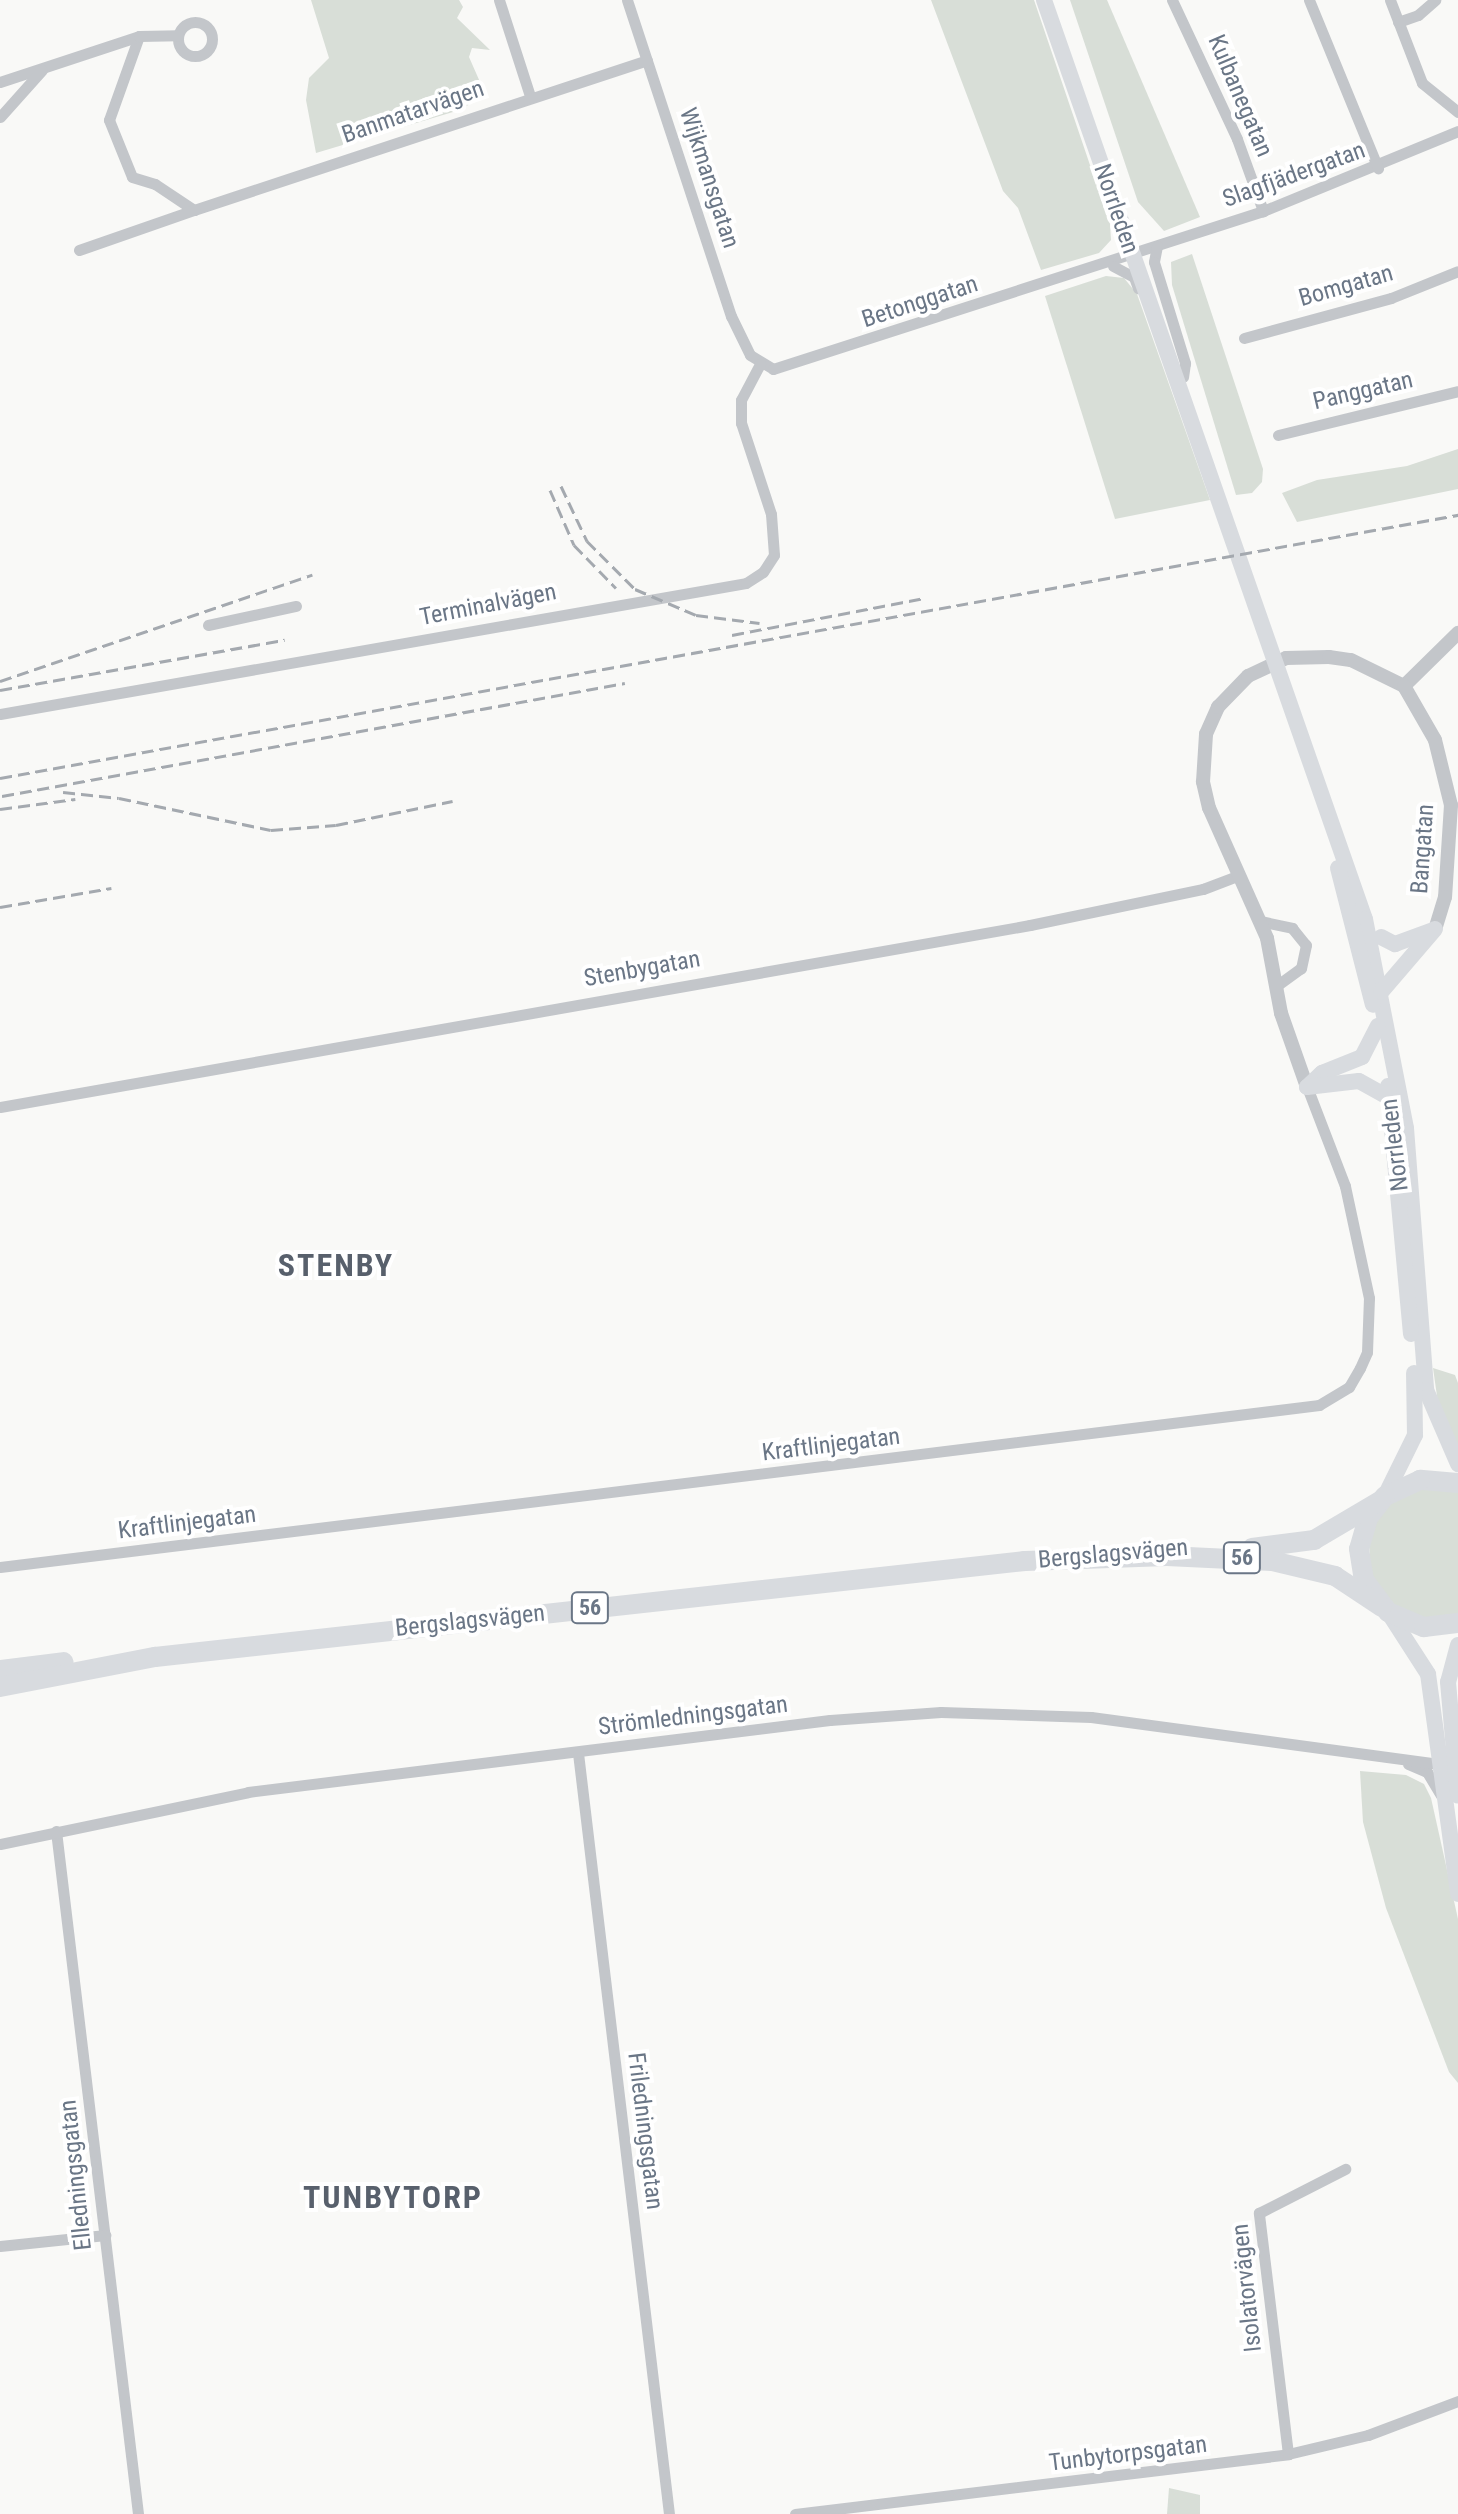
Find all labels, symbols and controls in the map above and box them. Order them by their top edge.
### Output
street label: Kulbanegatan [1201,31,1279,161]
street label: Banmatarvägen [338,74,488,150]
street label: Wijkmansgatan [673,104,745,252]
street label: Slagfjädergatan [1219,136,1369,214]
street label: Norrleden [1087,160,1145,258]
street label: Bomgatan [1296,259,1396,313]
street label: Betonggatan [858,270,982,334]
street label: Panggatan [1310,366,1416,416]
street label: Terminalvägen [417,578,559,632]
street label: Bangatan [1406,803,1440,895]
street label: Stenbygatan [582,945,702,993]
street label: Norrleden [1375,1097,1415,1193]
district label: STENBY [278,1246,394,1284]
street label: Kraftlinjegatan [760,1422,902,1468]
street label: Kraftlinjegatan [116,1500,258,1546]
street label: Bergslagsvägen [1037,1533,1189,1575]
road number: 56 [1222,1540,1262,1576]
road number: 56 [570,1590,610,1626]
street label: Bergslagsvägen [394,1599,546,1643]
street label: Strömledningsgatan [597,1690,789,1742]
street label: Friledningsgatan [621,2051,669,2211]
street label: Elledningsgatan [54,2098,98,2252]
district label: TUNBYTORP [303,2178,483,2216]
street label: Isolatorvägen [1226,2222,1268,2354]
street label: Tunbytorpsgatan [1047,2430,1209,2478]

